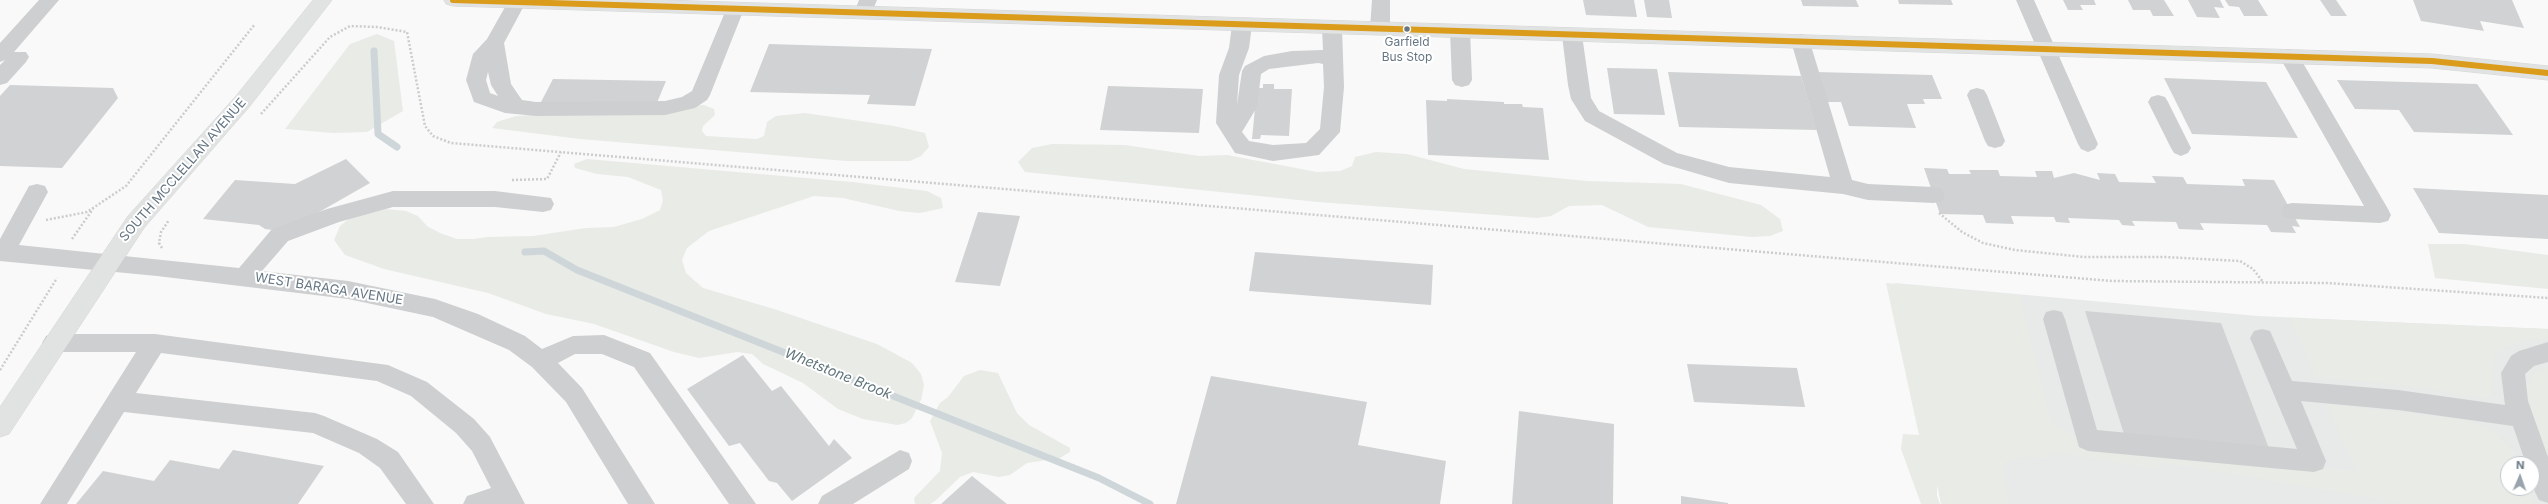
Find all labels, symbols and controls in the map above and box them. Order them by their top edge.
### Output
marker: Garfield Bus Stop [1402,24,1412,34]
place label: Garfield Bus Stop [1382,35,1432,63]
street label: SOUTH MCCLELLAN AVENUE [116,95,250,245]
street label: WEST BARAGA AVENUE [254,270,404,308]
water label: Whetstone Brook [782,345,894,403]
north arrow [2500,456,2540,496]
text: N [2516,458,2525,472]

